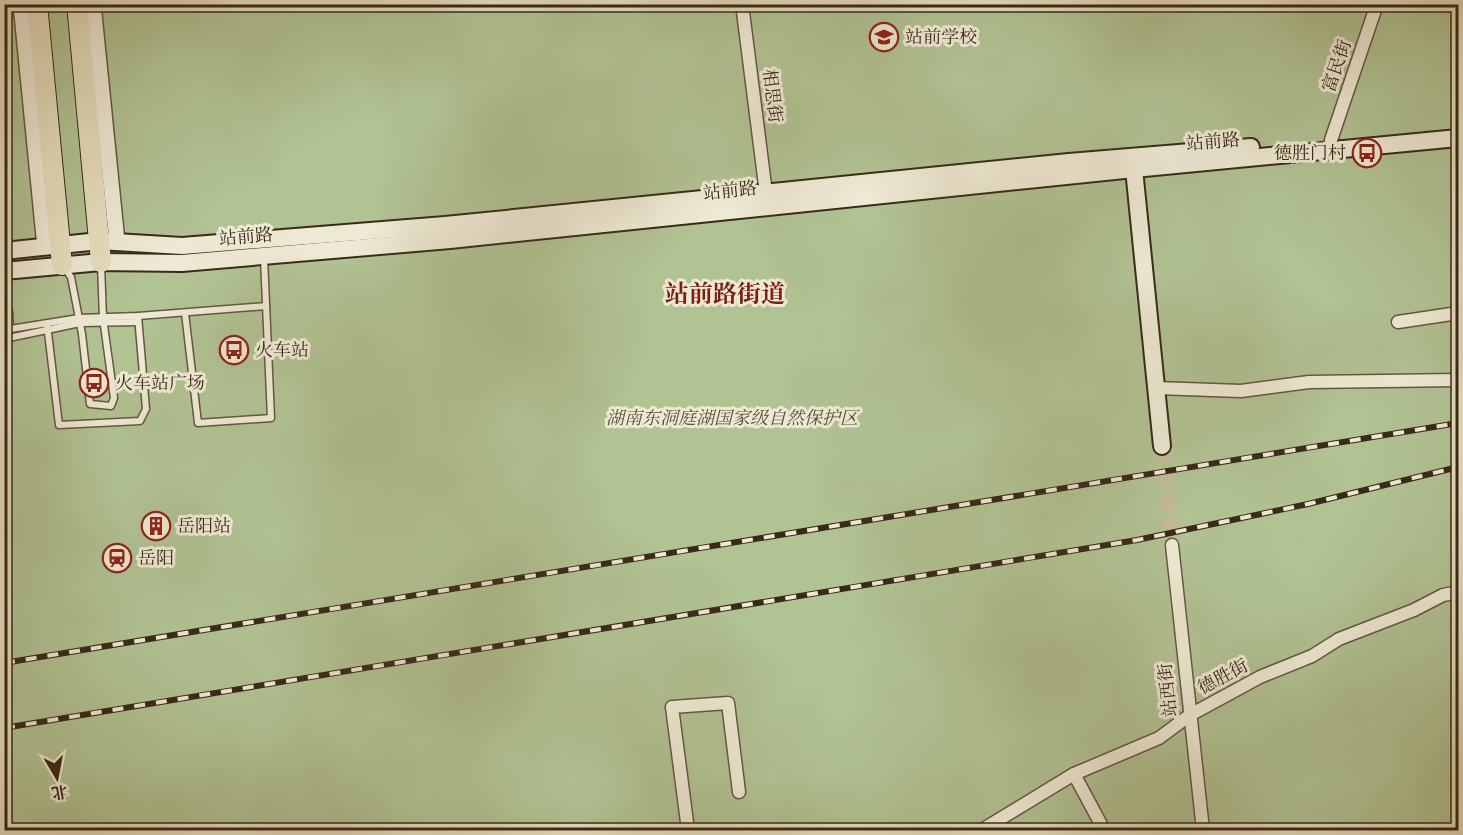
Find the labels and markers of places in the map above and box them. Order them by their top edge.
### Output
school or university icon: 站前学校 [868,21,900,53]
place label: 站前学校 [905,26,977,49]
bus stop icon: 德胜门村 [1351,137,1383,169]
place label: 德胜门村 [1274,142,1346,165]
bus stop icon: 火车站 [218,334,250,366]
place label: 火车站 [255,339,309,362]
bus stop icon: 火车站广场 [78,367,110,399]
place label: 火车站广场 [115,372,205,395]
building icon: 岳阳站 [140,510,172,542]
place label: 岳阳站 [177,515,231,538]
station icon: 岳阳 [101,542,133,574]
place label: 岳阳 [138,547,174,570]

